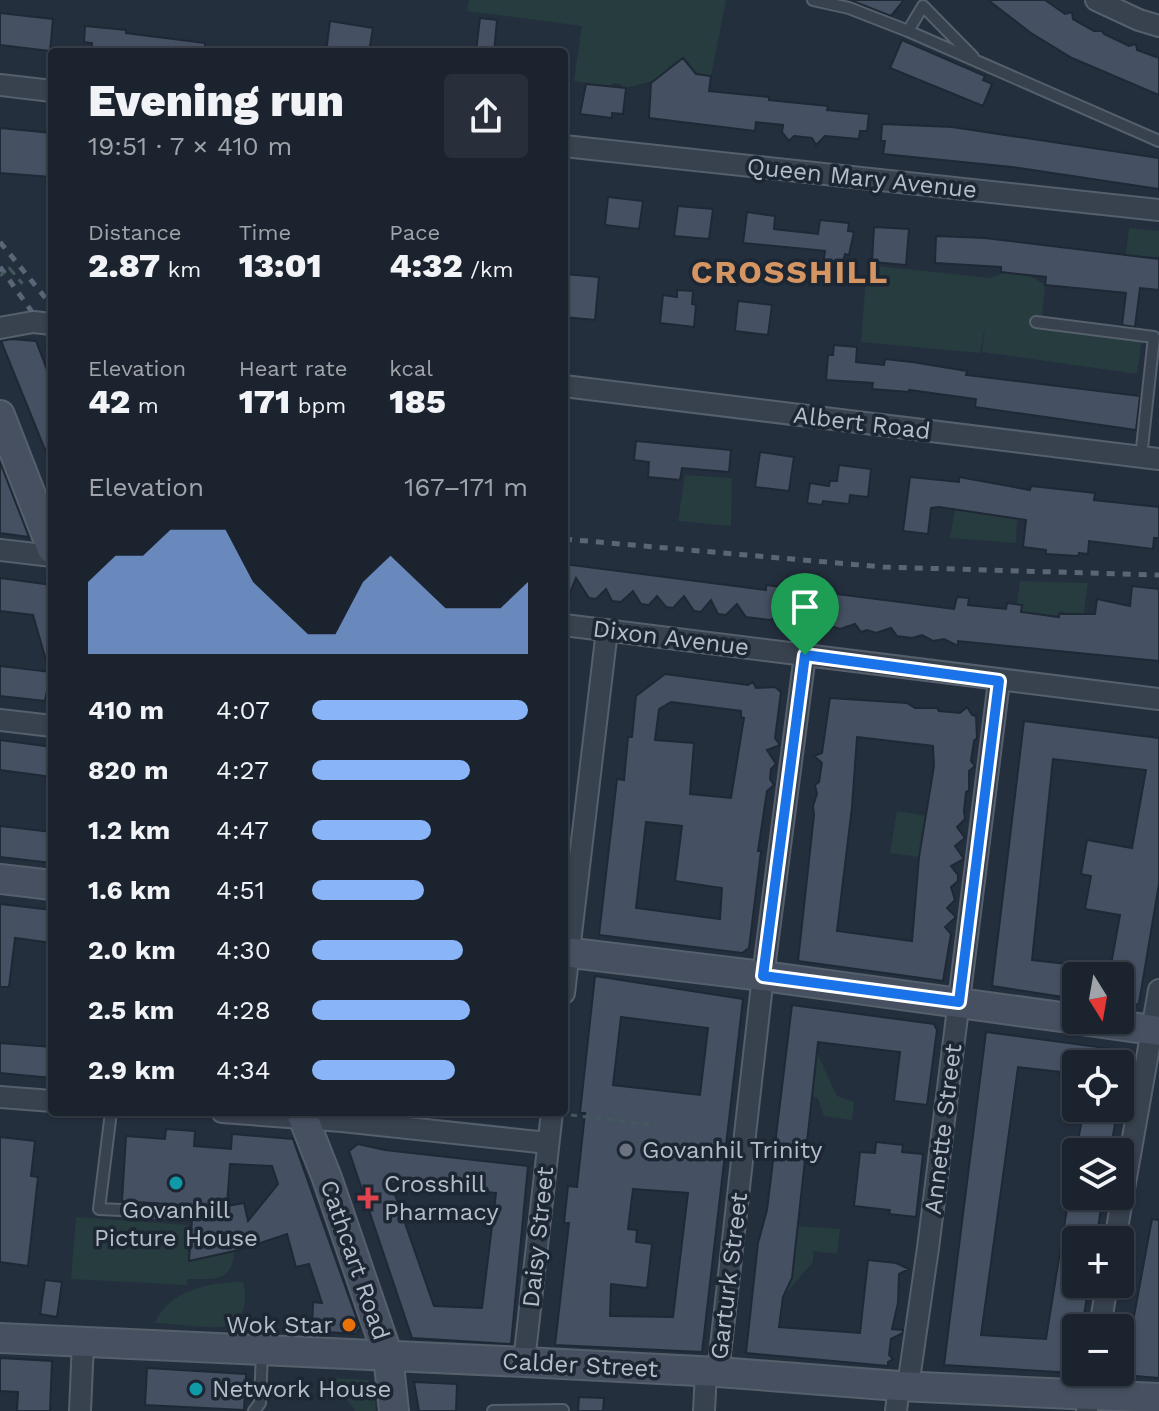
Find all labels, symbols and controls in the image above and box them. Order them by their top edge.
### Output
button: share [444,74,528,158]
text: Evening run [88,75,344,127]
text: 19:51 · 7 × 410 m [88,131,292,161]
street label: Queen Mary Avenue [746,152,978,204]
text: Distance [88,220,182,245]
text: Time [239,220,291,245]
text: Pace [389,220,440,245]
text: 2.87 [88,245,160,285]
text: 13:01 [239,245,322,285]
text: 4:32 [389,245,463,285]
district label: CROSSHILL [691,253,889,291]
text: km [160,257,201,282]
text: /km [463,257,513,282]
text: Elevation [88,356,186,381]
text: Heart rate [239,356,347,381]
text: kcal [389,356,433,381]
text: 42 [88,381,130,421]
text: 171 [239,381,290,421]
text: 185 [389,381,446,421]
text: m [130,393,159,418]
text: bpm [290,393,346,418]
street label: Albert Road [792,401,932,445]
text: Elevation [88,472,204,502]
text: 167–171 m [404,472,528,502]
pin [771,573,839,655]
icon: arrive [783,585,827,629]
street label: Dixon Avenue [591,615,751,661]
text: 410 m [88,695,164,725]
text: 4:07 [216,695,270,725]
text: 820 m [88,755,168,785]
text: 4:27 [216,755,269,785]
text: 1.2 km [88,815,170,845]
text: 4:47 [216,815,269,845]
text: 1.6 km [88,875,171,905]
text: 4:51 [216,875,265,905]
text: 2.0 km [88,935,176,965]
text: 4:30 [216,935,271,965]
north arrow [1062,962,1134,1034]
map controls [1062,962,1134,1386]
text: 2.5 km [88,995,174,1025]
text: 4:28 [216,995,271,1025]
street label: Annette Street [919,1042,967,1216]
button: locate [1062,1050,1134,1122]
text: 2.9 km [88,1055,175,1085]
text: 4:34 [216,1055,271,1085]
place label: Govanhil Trinity [642,1136,823,1164]
button: layers [1062,1138,1134,1210]
marker: Govanhil Trinity [617,1141,635,1159]
street label: Daisy Street [517,1165,559,1309]
place label: Crosshill Pharmacy [384,1170,499,1226]
marker: Govanhill Picture House [167,1174,185,1192]
street label: Cathcart Road [315,1176,395,1344]
marker: Crosshill Pharmacy [359,1189,377,1207]
street label: Garturk Street [705,1191,753,1361]
place label: Govanhill Picture House [94,1196,258,1252]
button: + [1062,1226,1134,1298]
place label: Wok Star [226,1311,333,1339]
button: − [1062,1314,1134,1386]
marker: Wok Star [340,1316,358,1334]
street label: Calder Street [501,1347,659,1383]
place label: Network House [212,1375,391,1403]
marker: Network House [187,1380,205,1398]

